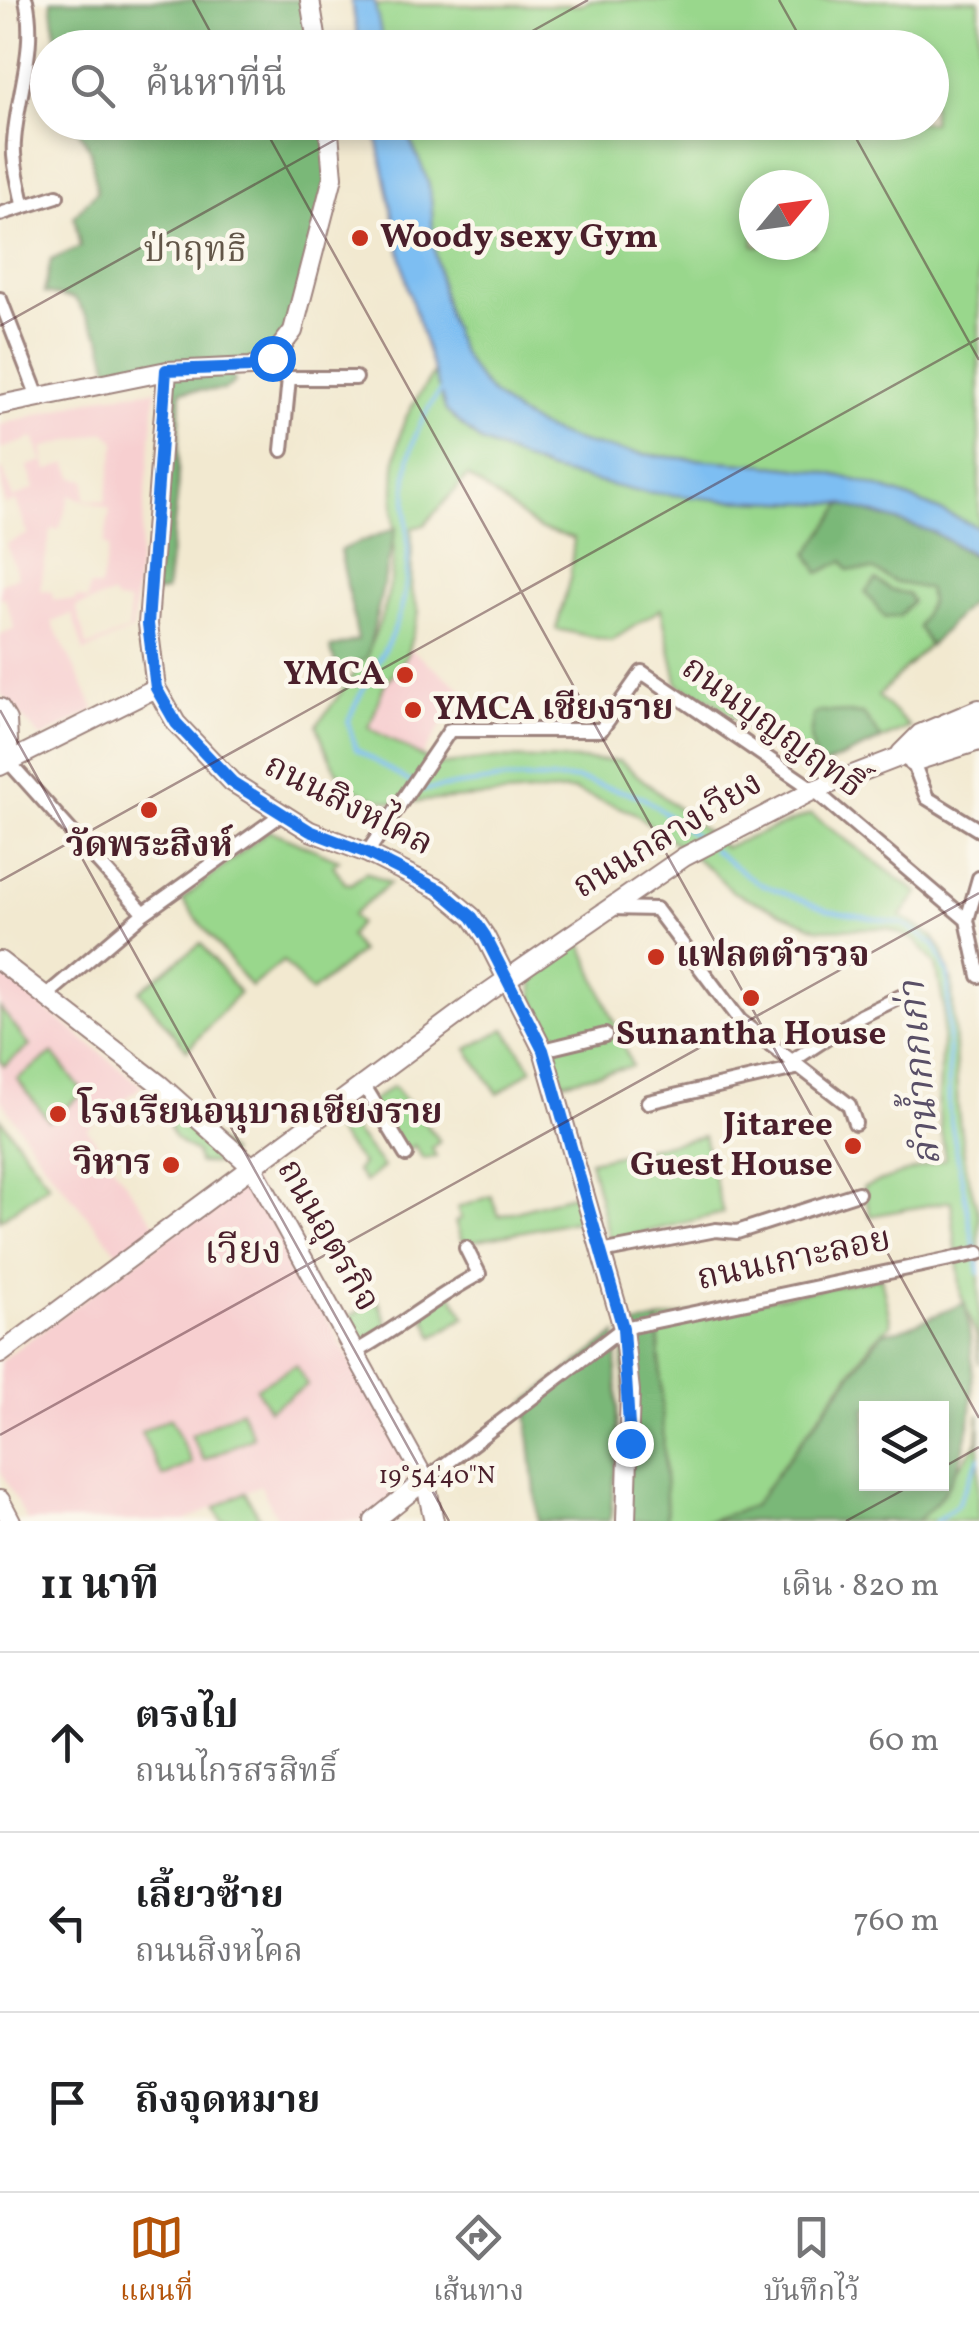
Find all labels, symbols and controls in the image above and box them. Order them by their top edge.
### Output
search box [30,30,949,140]
icon: search [65,58,120,113]
text: ค้นหาที่นี่ [145,59,286,112]
north arrow [739,170,829,260]
place label: Woody sexy Gym [380,214,658,262]
marker: Woody sexy Gym [349,227,371,249]
park label: ป่าฤทธิ [143,228,247,276]
route start [250,336,296,382]
street label: ถนนบุญญฤทธิ์ [671,643,877,812]
place label: YMCA [283,651,385,699]
marker: YMCA [394,664,416,686]
place label: YMCA เชียงราย [433,686,673,734]
marker: YMCA เชียงราย [402,699,424,721]
street label: ถนนสิงหไคล [255,739,443,869]
street label: ถนนกลางเวียง [564,761,772,911]
marker: วัดพระสิงห์ [138,799,160,821]
place label: วัดพระสิงห์ [66,823,234,871]
place label: แฟลตตำรวจ [676,933,870,981]
marker: แฟลตตำรวจ [645,946,667,968]
water label: ลำน้ำกกเก่า [882,977,956,1168]
marker: Sunantha House [740,987,762,1009]
place label: Sunantha House [616,1011,886,1059]
place label: โรงเรียนอนุบาลเชียงราย [76,1087,442,1138]
place label: Jitaree Guest House [630,1102,833,1190]
marker: โรงเรียนอนุบาลเชียงราย [47,1103,69,1125]
marker: Jitaree Guest House [842,1135,864,1157]
place label: วิหาร [73,1141,151,1189]
street label: ถนนอุตรกิจ [264,1151,390,1321]
marker: วิหาร [160,1154,182,1176]
street label: ถนนเกาะลอย [693,1216,895,1304]
district label: เวียง [204,1225,282,1281]
map controls [859,1401,949,1491]
button: layers [859,1401,949,1491]
route end [608,1421,654,1467]
text: 19°54'40"N [379,1459,495,1494]
text: 11 นาที [40,1558,159,1617]
text: เดิน · 820 m [780,1565,939,1609]
text: ตรงไป [135,1691,239,1744]
icon: ahead [40,1715,95,1770]
text: 60 m [869,1720,939,1764]
text: ถนนไกรสรสิทธิ์ [135,1751,338,1795]
text: เลี้ยวซ้าย [135,1871,284,1924]
icon: left [40,1895,95,1950]
text: 760 m [853,1900,939,1944]
text: ถนนสิงหไคล [135,1931,303,1975]
icon: arrive [40,2075,95,2130]
text: ถึงจุดหมาย [135,2076,320,2129]
tab: แผนที่ [120,2210,193,2315]
tab: เส้นทาง [433,2210,524,2315]
tab: บันทึกไว้ [764,2210,859,2315]

